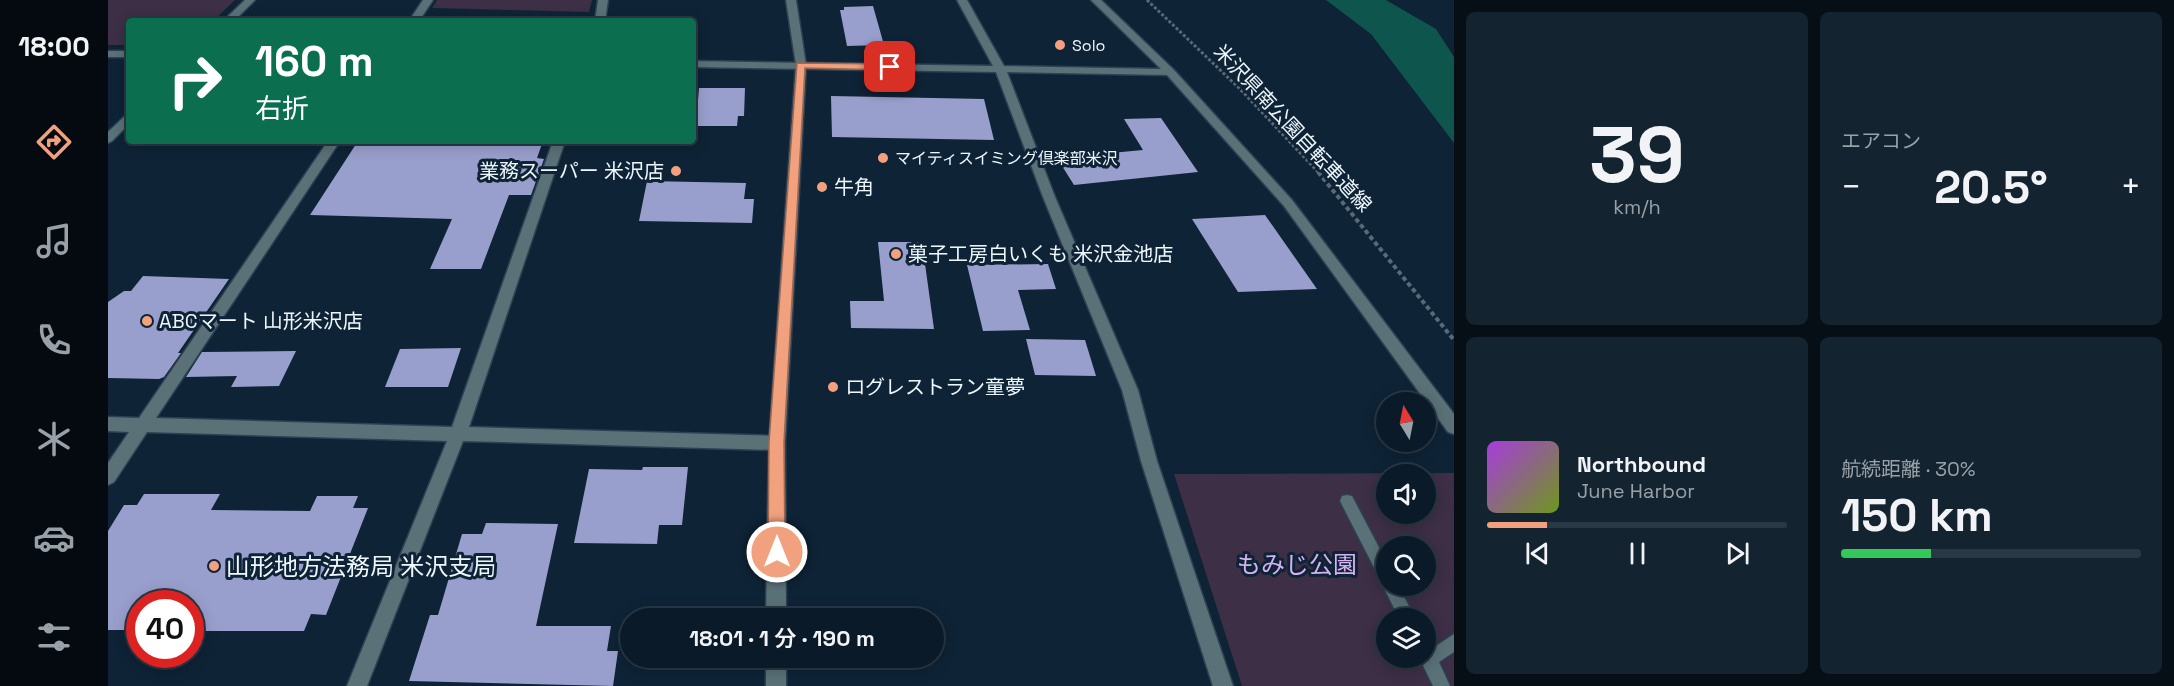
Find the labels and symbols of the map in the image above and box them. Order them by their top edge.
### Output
place label: Solo [1072,35,1106,56]
marker: Solo [1053,38,1067,52]
street label: 米沢県南公園自転車道線 [1208,39,1378,217]
pin [864,41,915,92]
place label: マイティスイミング倶楽部米沢 [895,148,1118,169]
marker: マイティスイミング倶楽部米沢 [876,151,890,165]
place label: 業務スーパー 米沢店 [479,158,664,184]
marker: 業務スーパー 米沢店 [669,164,683,178]
place label: 牛角 [834,174,874,200]
marker: 牛角 [815,180,829,194]
place label: 菓子工房白いくも 米沢金池店 [908,241,1173,267]
marker: 菓子工房白いくも 米沢金池店 [889,247,903,261]
place label: ABCマート 山形米沢店 [159,308,363,334]
marker: ABCマート 山形米沢店 [140,314,154,328]
place label: ログレストラン童夢 [845,374,1025,400]
marker: ログレストラン童夢 [826,380,840,394]
north arrow [1376,392,1436,452]
position arrow [745,520,809,584]
park label: もみじ公園 [1237,549,1357,580]
place label: 山形地方法務局 米沢支局 [226,551,496,582]
marker: 山形地方法務局 米沢支局 [207,559,221,573]
speed limit sign: 40 [126,590,204,668]

